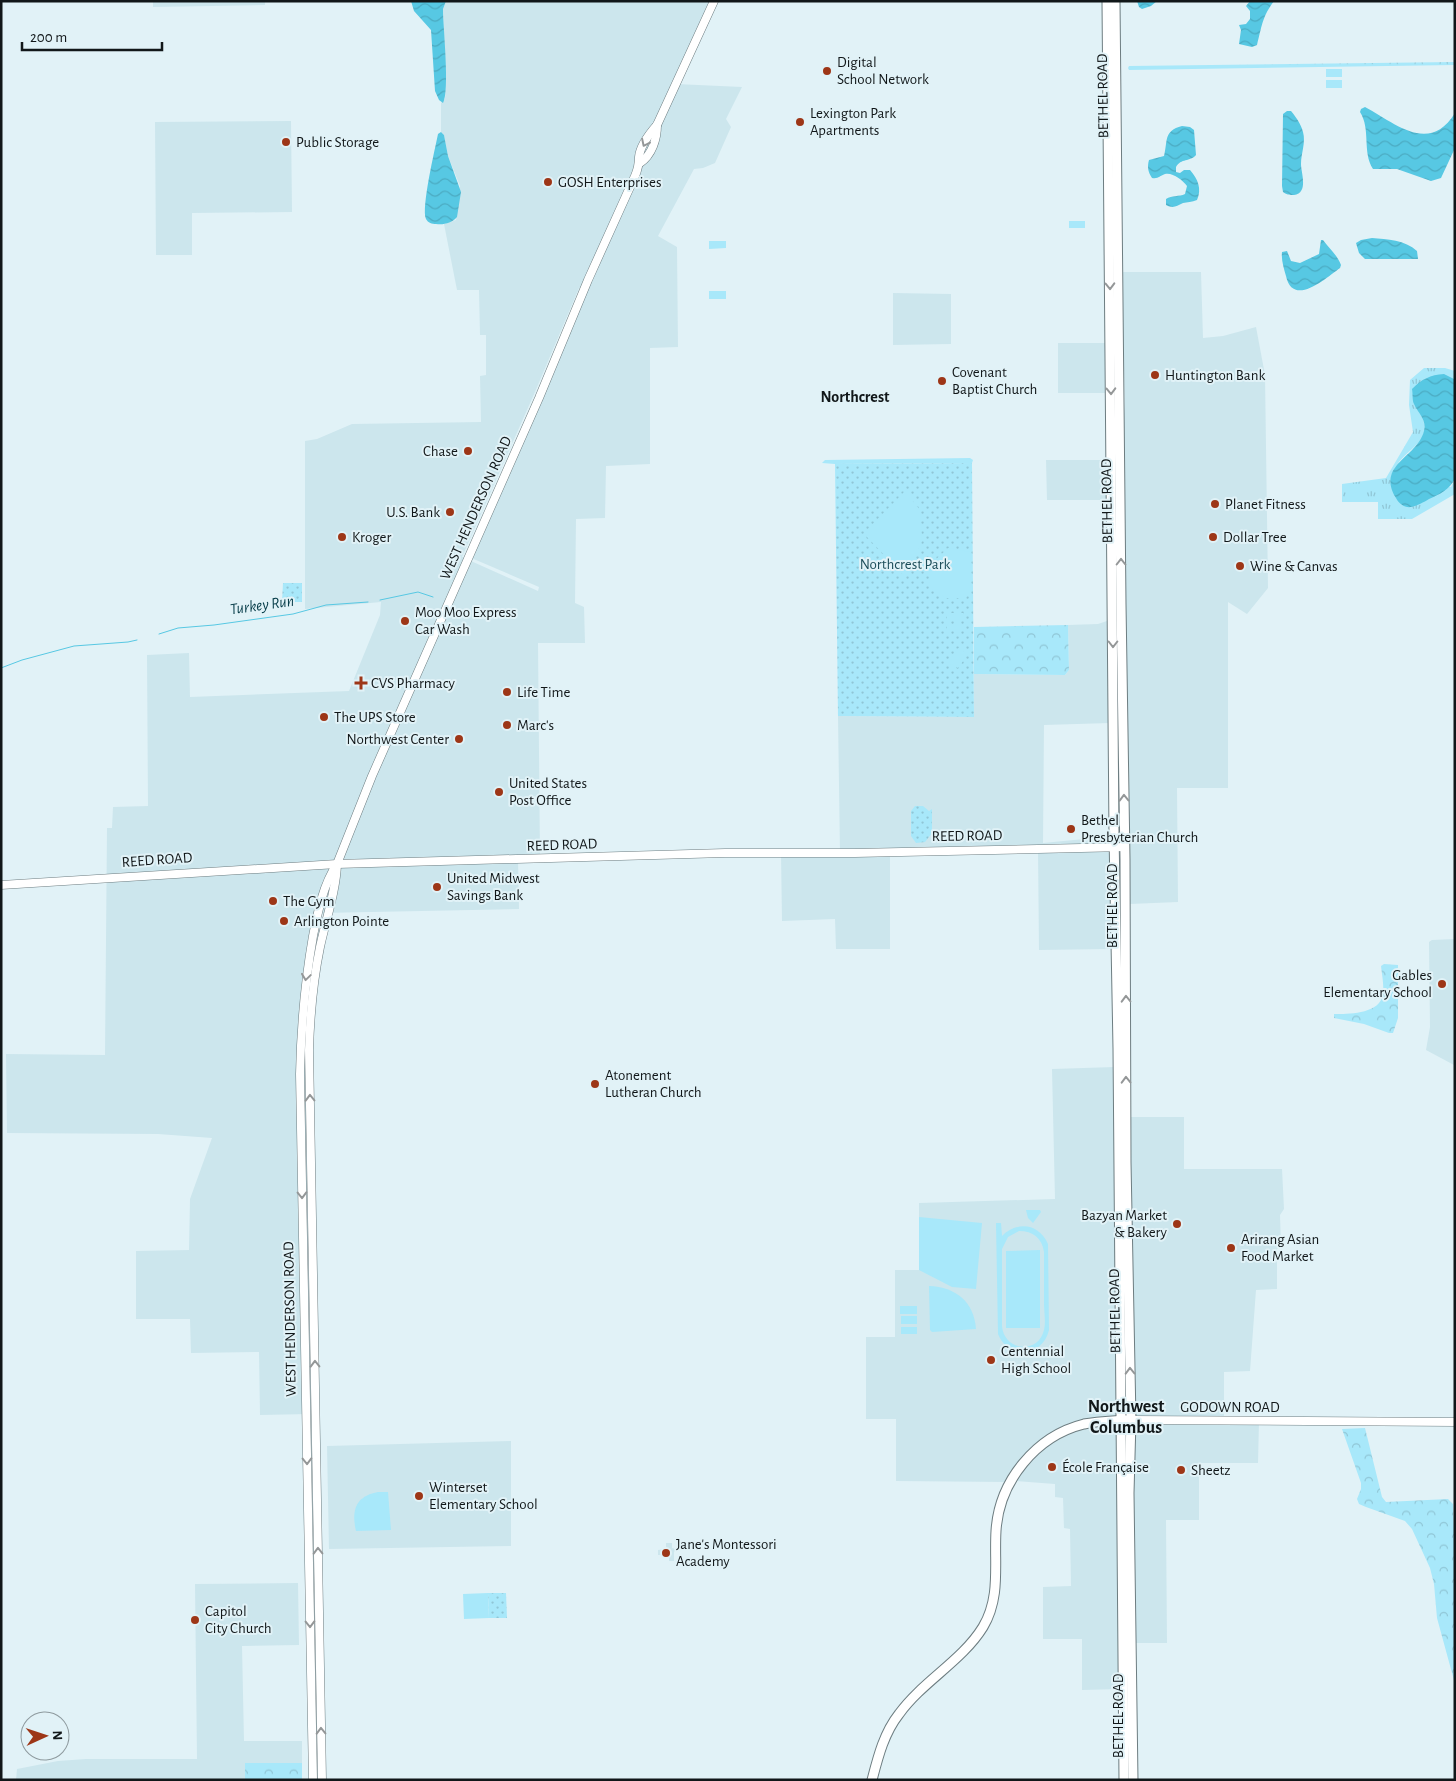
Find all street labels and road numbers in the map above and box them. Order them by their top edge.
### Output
street label: BETHEL ROAD [1095,53,1111,138]
street label: WEST HENDERSON ROAD [438,434,515,582]
street label: BETHEL ROAD [1099,458,1115,543]
street label: REED ROAD [931,828,1003,844]
street label: REED ROAD [526,836,598,854]
street label: REED ROAD [121,850,193,870]
street label: BETHEL ROAD [1105,863,1120,948]
street label: WEST HENDERSON ROAD [281,1241,299,1397]
street label: BETHEL ROAD [1107,1268,1123,1353]
street label: GODOWN ROAD [1180,1400,1280,1415]
street label: BETHEL ROAD [1111,1673,1126,1758]

